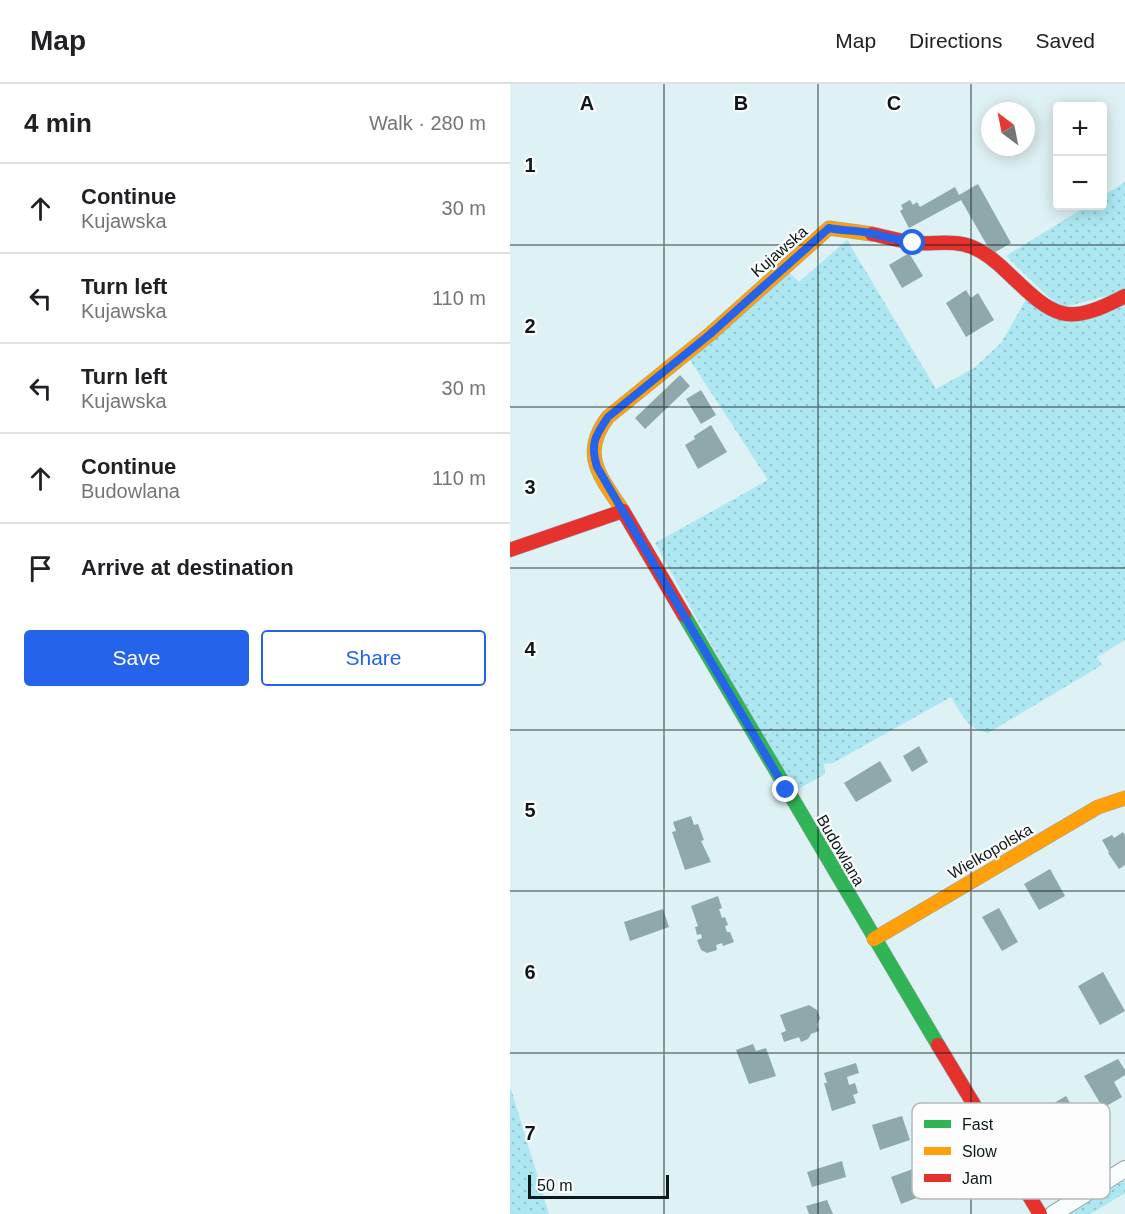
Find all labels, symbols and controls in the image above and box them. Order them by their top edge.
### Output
text: Map [30,25,86,56]
text: Map [835,29,876,52]
text: Directions [909,29,1002,52]
text: Saved [1035,29,1095,52]
text: A [580,92,594,114]
text: B [734,92,748,114]
text: C [887,92,901,114]
north arrow [981,102,1035,156]
map controls [1053,102,1107,210]
button: + [1053,102,1107,156]
text: 4 min [24,108,92,138]
text: Walk · 280 m [369,112,486,134]
text: 1 [524,154,536,176]
button: − [1053,156,1107,210]
text: Continue [81,184,176,209]
icon: ahead [24,192,57,225]
text: 30 m [442,197,486,219]
text: Kujawska [81,210,167,232]
street label: Kujawska [748,222,811,280]
route start [899,229,925,255]
text: Turn left [81,274,167,299]
icon: left [24,282,57,315]
text: 110 m [432,287,486,309]
text: Kujawska [81,300,167,322]
text: 2 [524,315,536,337]
text: Turn left [81,364,167,389]
icon: left [24,372,57,405]
text: 30 m [442,377,486,399]
text: Kujawska [81,390,167,412]
text: Continue [81,454,176,479]
icon: ahead [24,462,57,495]
text: 110 m [432,467,486,489]
text: 3 [524,476,536,498]
text: Budowlana [81,480,180,502]
icon: arrive [24,552,57,585]
text: Arrive at destination [81,555,294,580]
button: Save [24,630,249,686]
button: Share [261,630,486,686]
text: 4 [524,638,536,660]
route end [772,776,798,802]
text: 5 [524,799,536,821]
street label: Budowlana [813,812,868,889]
street label: Wielkopolska [945,820,1035,882]
text: 6 [524,961,536,983]
legend [912,1103,1110,1199]
text: Fast [962,1116,994,1133]
text: 7 [524,1122,536,1144]
text: Slow [962,1143,997,1160]
text: Jam [962,1170,992,1187]
scale bar [528,1172,669,1200]
text: 50 m [537,1177,573,1194]

